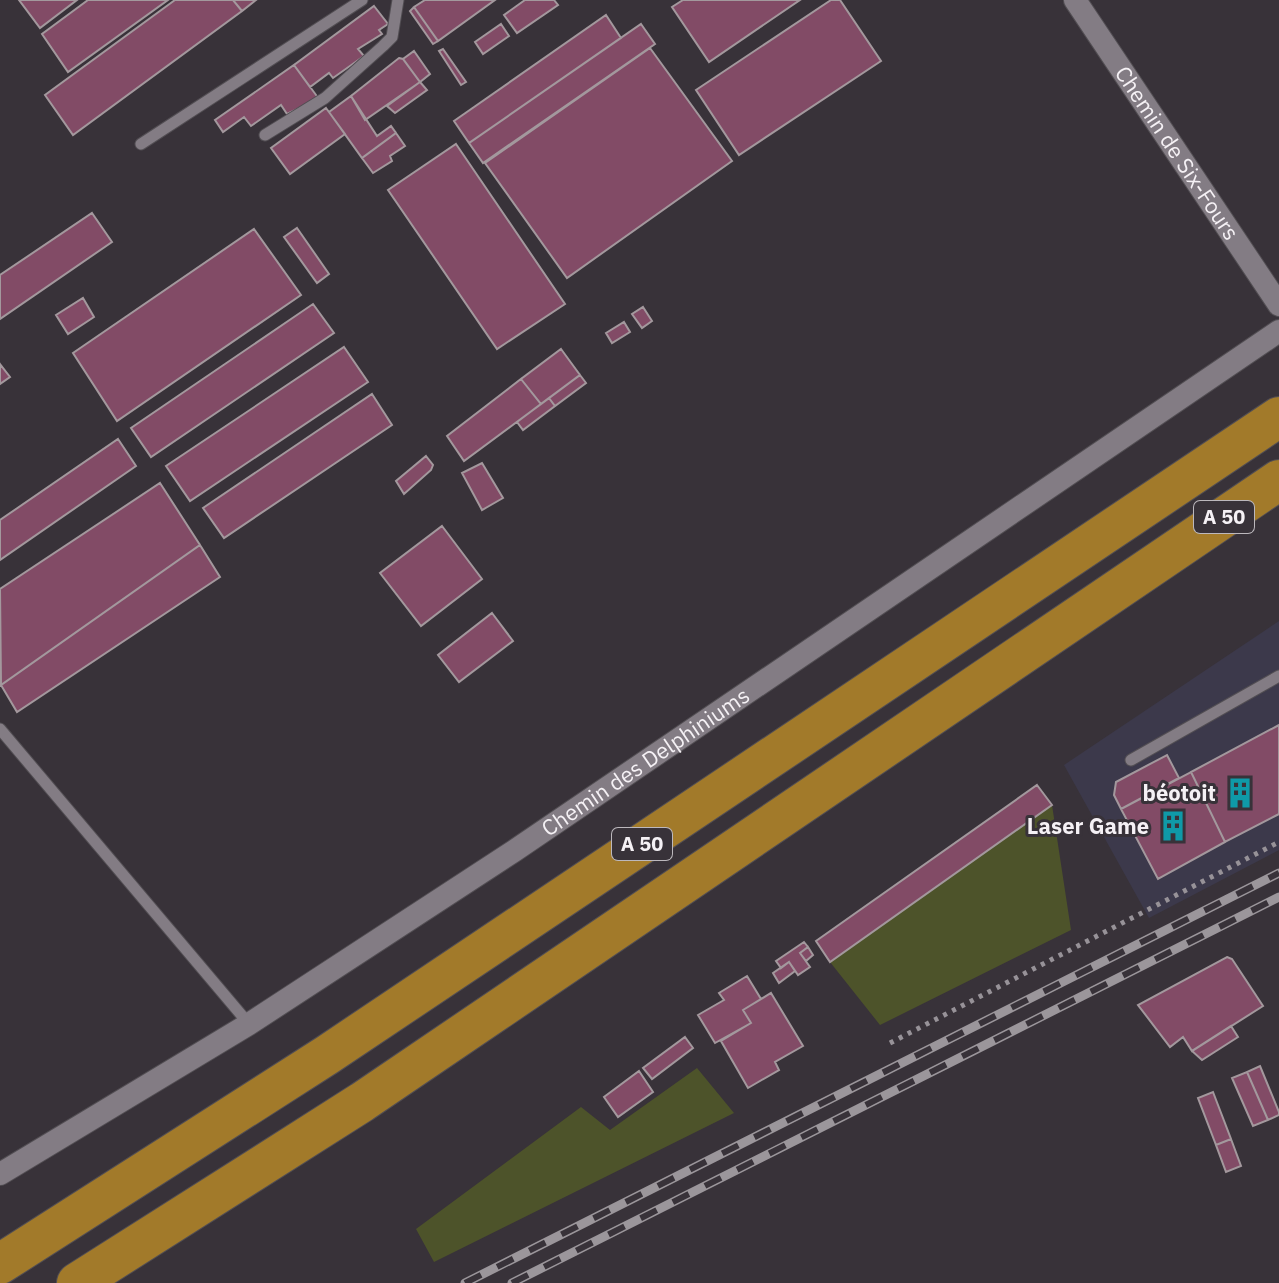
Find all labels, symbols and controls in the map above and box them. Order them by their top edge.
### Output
street label: Chemin de Six-Fours [1109,60,1246,245]
road number: A 50 [1194,501,1254,533]
street label: Chemin des Delphiniums [535,680,755,842]
building icon: béotoit [1223,776,1257,810]
place label: béotoit [1143,778,1216,807]
building icon: Laser Game [1156,809,1190,843]
place label: Laser Game [1027,811,1149,840]
road number: A 50 [612,828,672,860]

